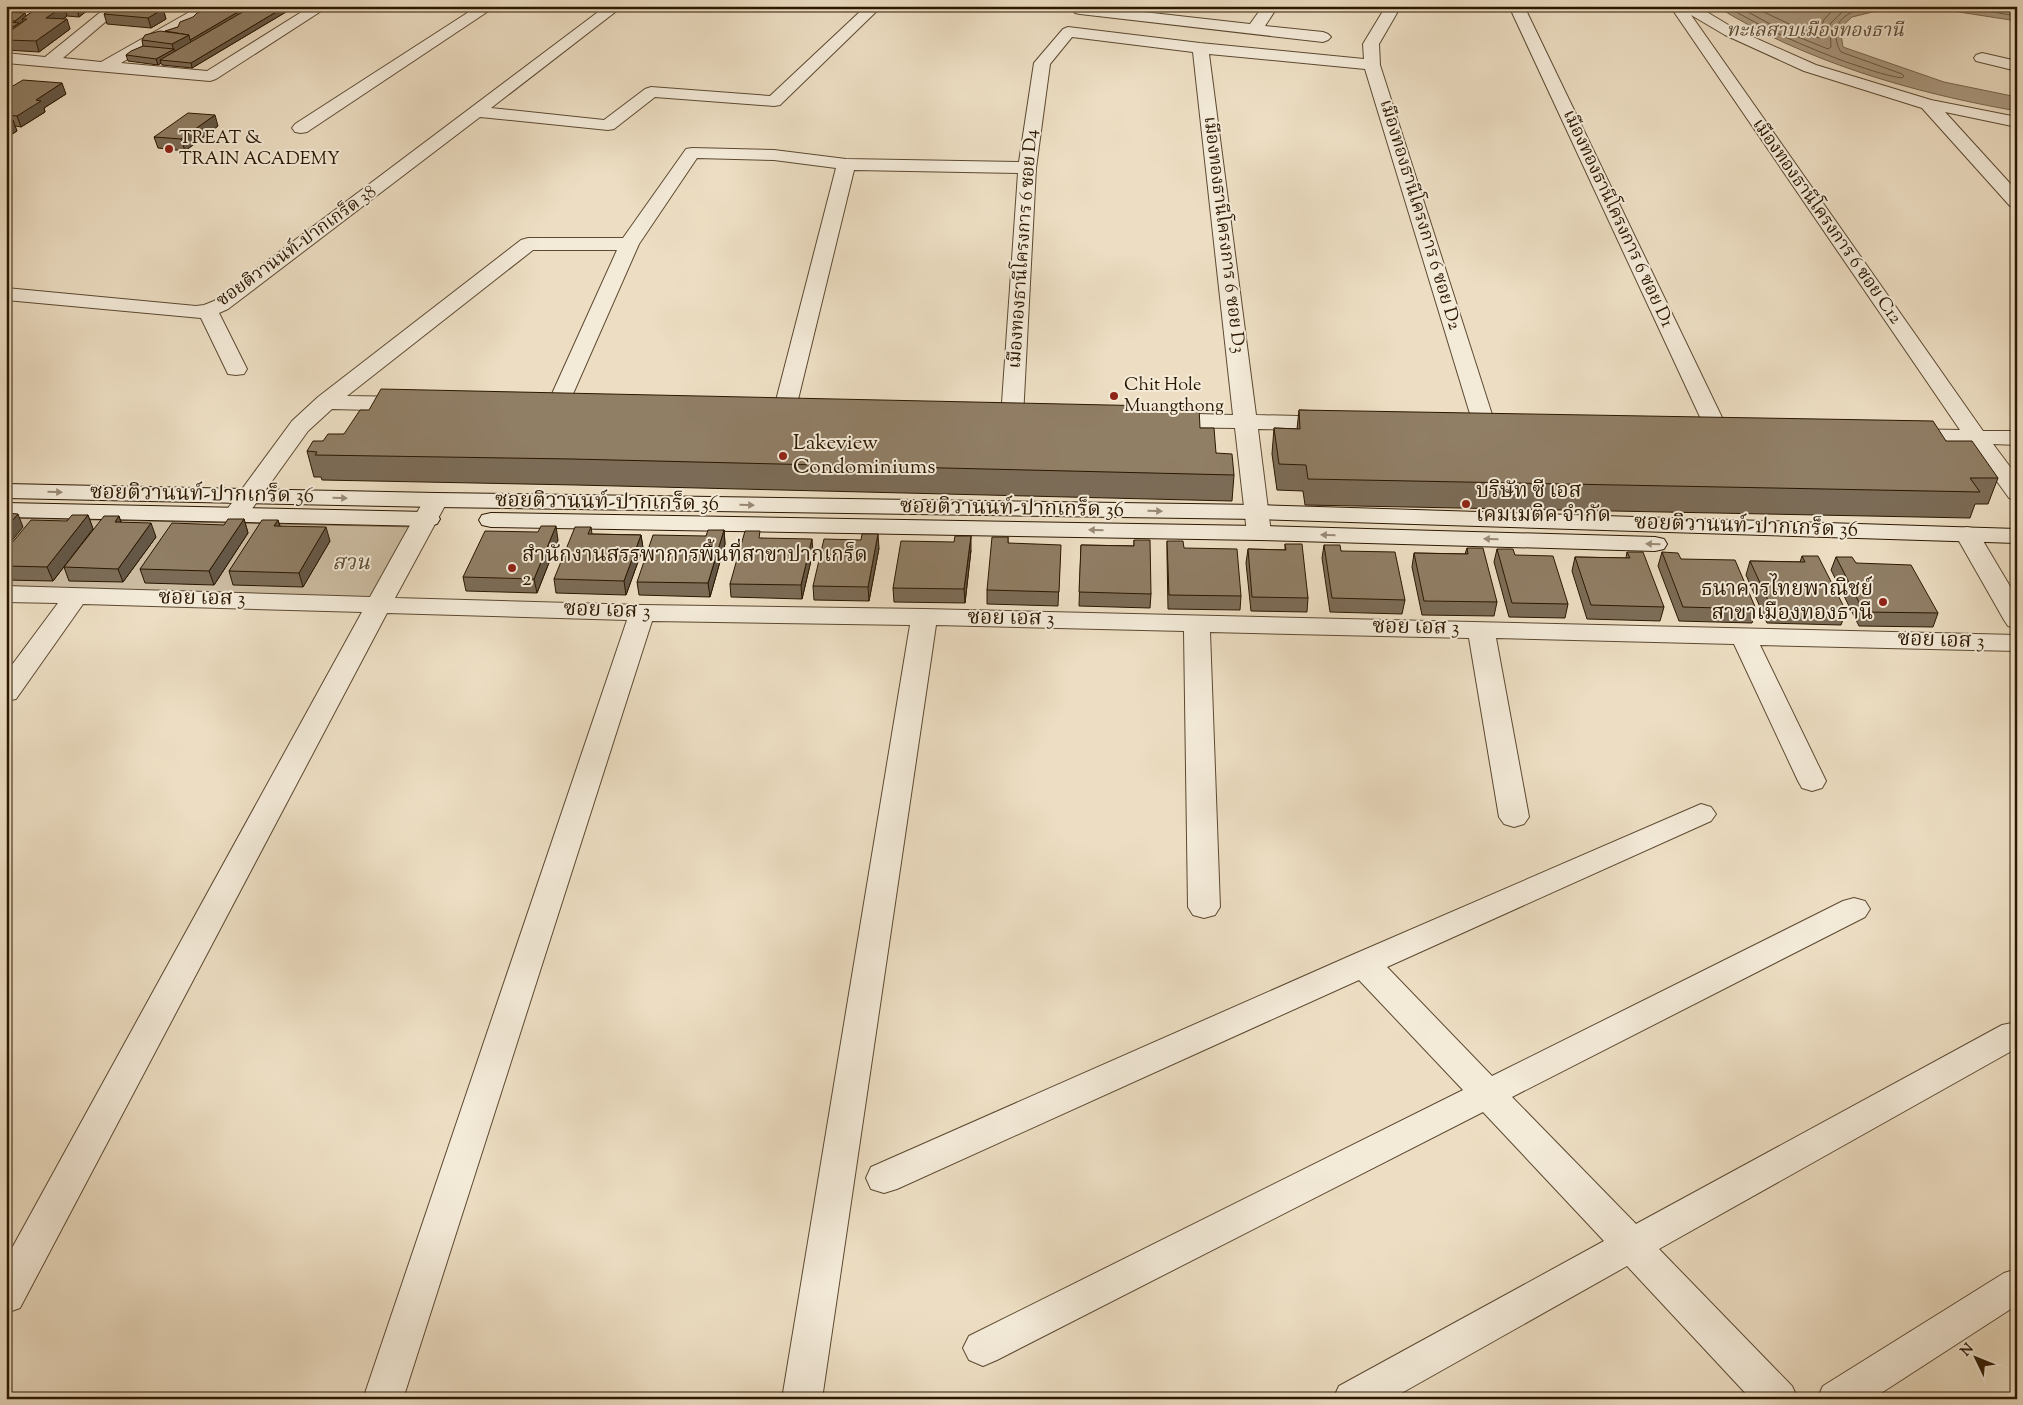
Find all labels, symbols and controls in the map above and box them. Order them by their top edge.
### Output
water label: ทะเลสาบเมืองทองธานี [1726,18,1906,45]
street label: เมืองทองธานีโครงการ 6 ซอย D2 [1372,96,1469,334]
street label: เมืองทองธานีโครงการ 6 ซอย D1 [1555,105,1681,332]
street label: เมืองทองธานีโครงการ 6 ซอย C12 [1745,113,1909,331]
street label: เมืองทองธานีโครงการ 6 ซอย D3 [1196,115,1252,355]
place label: TREAT & TRAIN ACADEMY [179,126,340,173]
street label: เมืองทองธานีโครงการ 6 ซอย D4 [1001,128,1045,369]
marker: TREAT & TRAIN ACADEMY [163,143,175,155]
street label: ซอยติวานนท์-ปากเกร็ด 38 [212,180,382,314]
place label: Chit Hole Muangthong [1124,373,1224,420]
marker: Chit Hole Muangthong [1108,390,1120,402]
place label: Lakeview Condominiums [793,429,936,483]
marker: Lakeview Condominiums [777,450,789,462]
place label: บริษัท ซี เอส เคมเมติค จำกัด [1476,477,1611,531]
street label: ซอยติวานนท์-ปากเกร็ด 36 [90,478,314,512]
street label: ซอยติวานนท์-ปากเกร็ด 36 [495,486,719,520]
one-way arrow [47,488,63,496]
street label: ซอยติวานนท์-ปากเกร็ด 36 [900,492,1124,526]
one-way arrow [332,494,348,502]
marker: บริษัท ซี เอส เคมเมติค จำกัด [1460,498,1472,510]
one-way arrow [740,501,756,509]
one-way arrow [1147,507,1163,515]
street label: ซอยติวานนท์-ปากเกร็ด 36 [1633,508,1859,546]
one-way arrow [1088,526,1104,534]
one-way arrow [1320,531,1336,539]
one-way arrow [1482,535,1498,543]
place label: สำนักงานสรรพาการพื้นที่สาขาปากเกร็ด 2 [522,538,868,595]
one-way arrow [1645,539,1661,547]
park label: สวน [332,549,370,579]
marker: สำนักงานสรรพาการพื้นที่สาขาปากเกร็ด 2 [506,562,518,574]
place label: ธนาคารไทยพาณิชย์ สาขาเมืองทองธานี [1701,573,1873,629]
street label: ซอย เอส 3 [158,583,246,615]
street label: ซอย เอส 3 [563,594,651,628]
marker: ธนาคารไทยพาณิชย์ สาขาเมืองทองธานี [1877,596,1889,608]
street label: ซอย เอส 3 [967,603,1055,635]
street label: ซอย เอส 3 [1372,612,1460,644]
street label: ซอย เอส 3 [1897,624,1985,658]
north arrow [1950,1332,2000,1382]
text: N [1957,1340,1979,1361]

